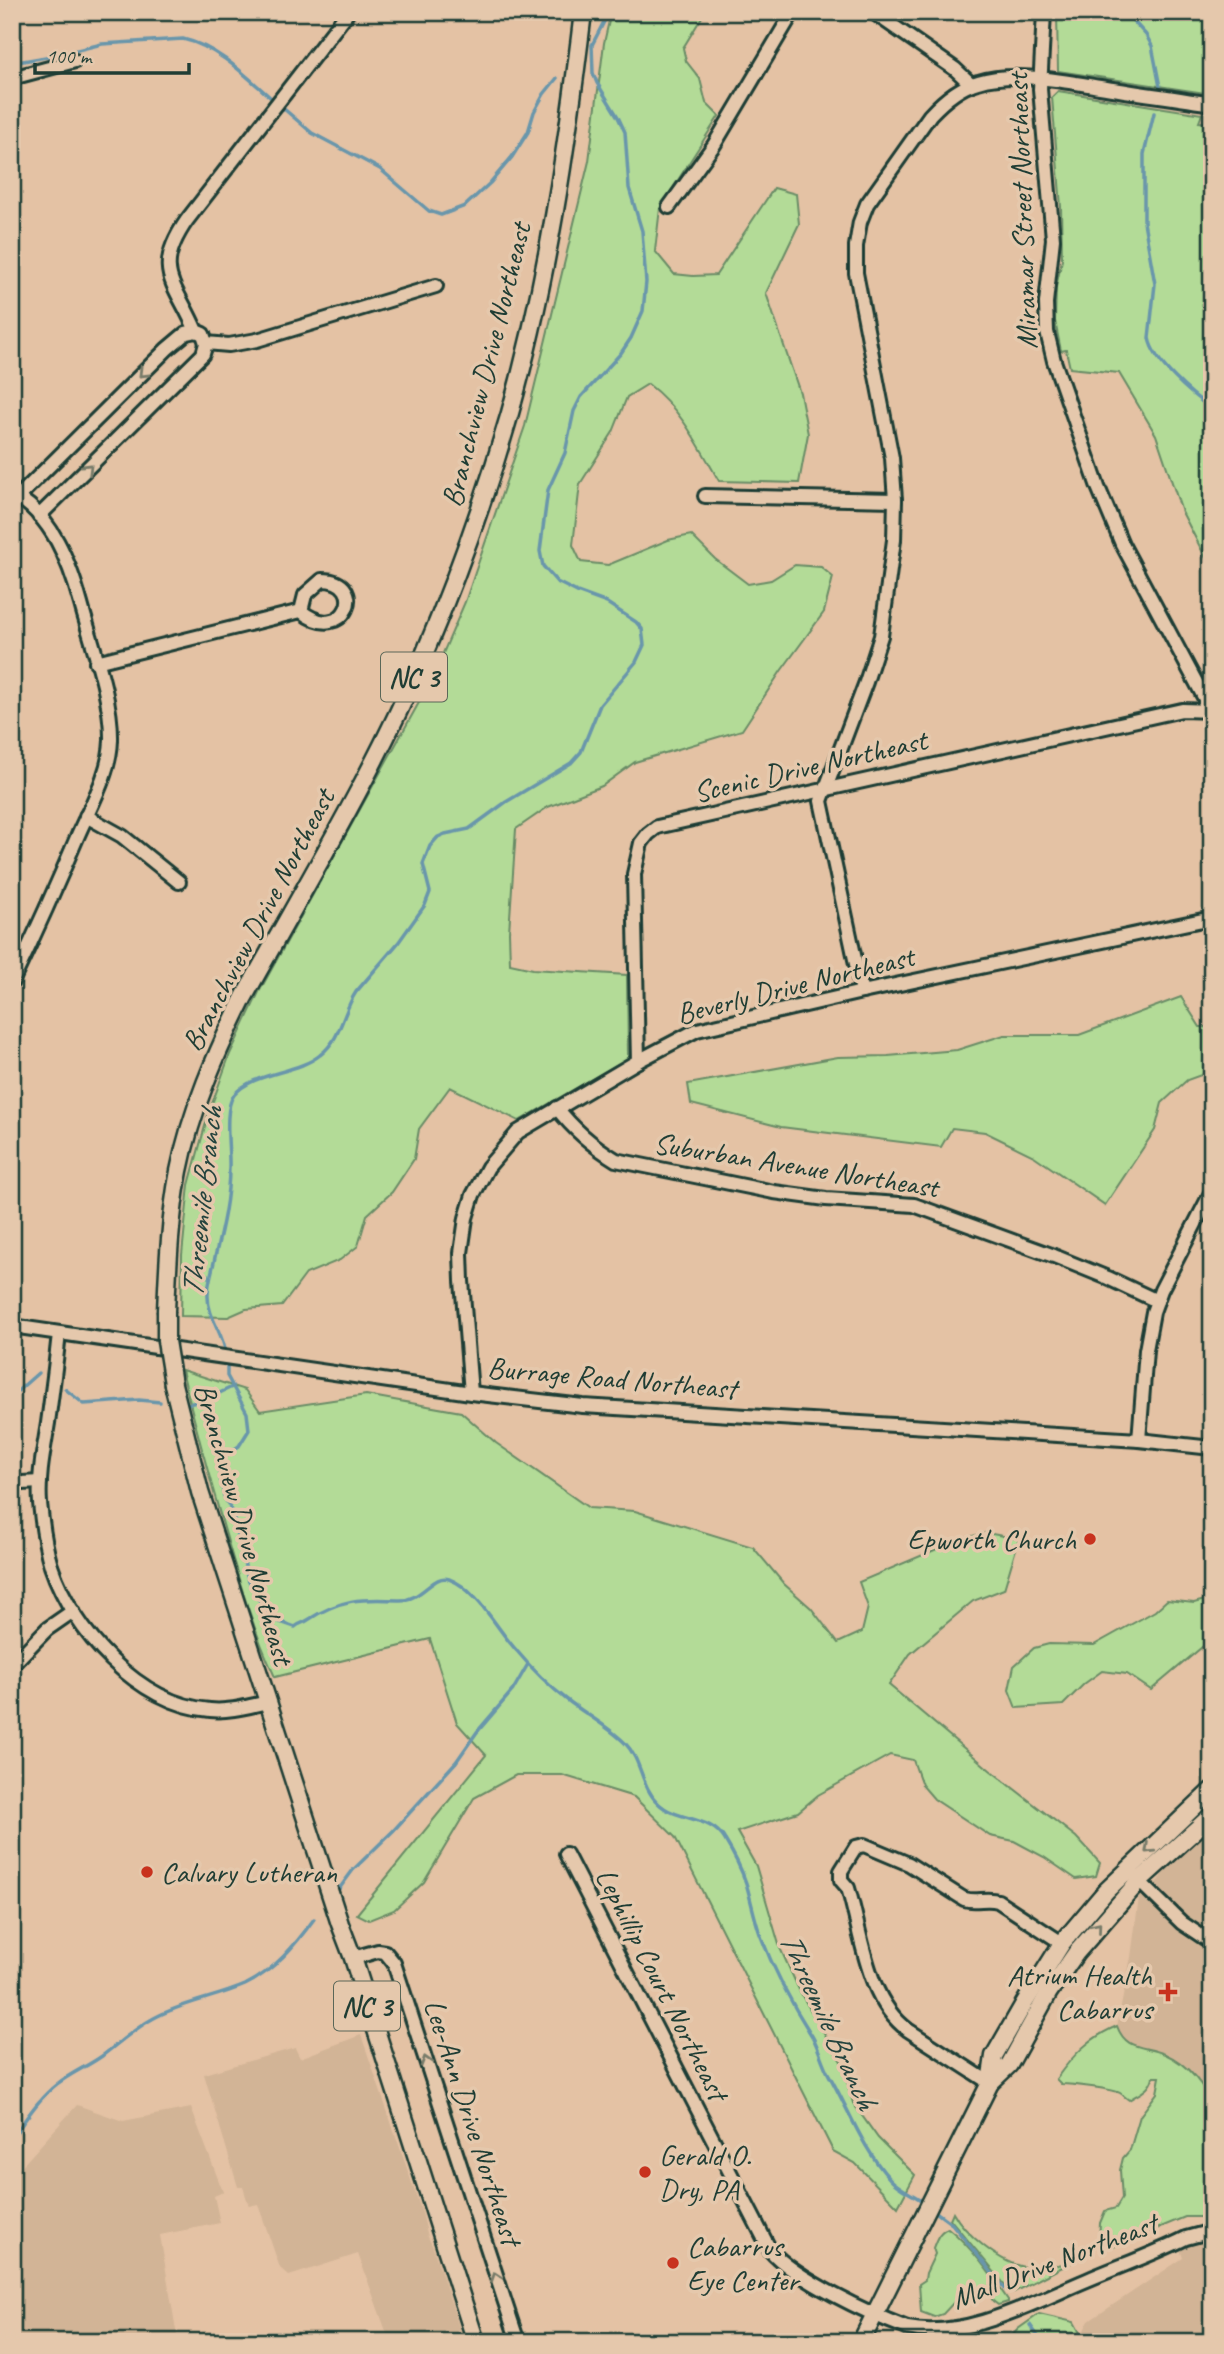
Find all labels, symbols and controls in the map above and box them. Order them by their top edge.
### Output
scale bar [35,32,189,76]
text: 100 m [46,43,93,69]
street label: Miramar Street Northeast [998,69,1046,350]
street label: Branchview Drive Northeast [432,216,540,511]
one-way arrow [139,365,152,378]
one-way arrow [80,463,93,476]
road number: NC 3 [381,652,447,702]
street label: Scenic Drive Northeast [690,720,933,811]
street label: Branchview Drive Northeast [173,780,345,1057]
street label: Beverly Drive Northeast [673,936,920,1033]
water label: Threemile Branch [171,1102,232,1299]
street label: Suburban Avenue Northeast [651,1124,944,1207]
street label: Burrage Road Northeast [486,1348,742,1408]
street label: Branchview Drive Northeast [186,1379,303,1672]
place label: Epworth Church [907,1520,1076,1558]
marker: Epworth Church [1082,1531,1098,1547]
one-way arrow [1144,1840,1157,1853]
place label: Calvary Lutheran [161,1853,338,1891]
street label: Lephillip Court Northeast [587,1862,739,2110]
marker: Calvary Lutheran [139,1864,155,1880]
one-way arrow [1089,1922,1102,1934]
water label: Threemile Branch [770,1925,889,2118]
place label: Atrium Health Cabarrus [1007,1956,1155,2028]
road number: NC 3 [334,1982,400,2030]
marker: Atrium Health Cabarrus [1158,1982,1178,2002]
street label: Lee-Ann Drive Northeast [415,1994,532,2254]
one-way arrow [419,2055,434,2067]
place label: Gerald O. Dry, PA [659,2136,751,2208]
marker: Gerald O. Dry, PA [637,2164,653,2180]
street label: Mall Drive Northeast [946,2203,1166,2318]
place label: Cabarrus Eye Center [687,2227,801,2299]
marker: Cabarrus Eye Center [665,2255,681,2271]
one-way arrow [490,2271,505,2283]

